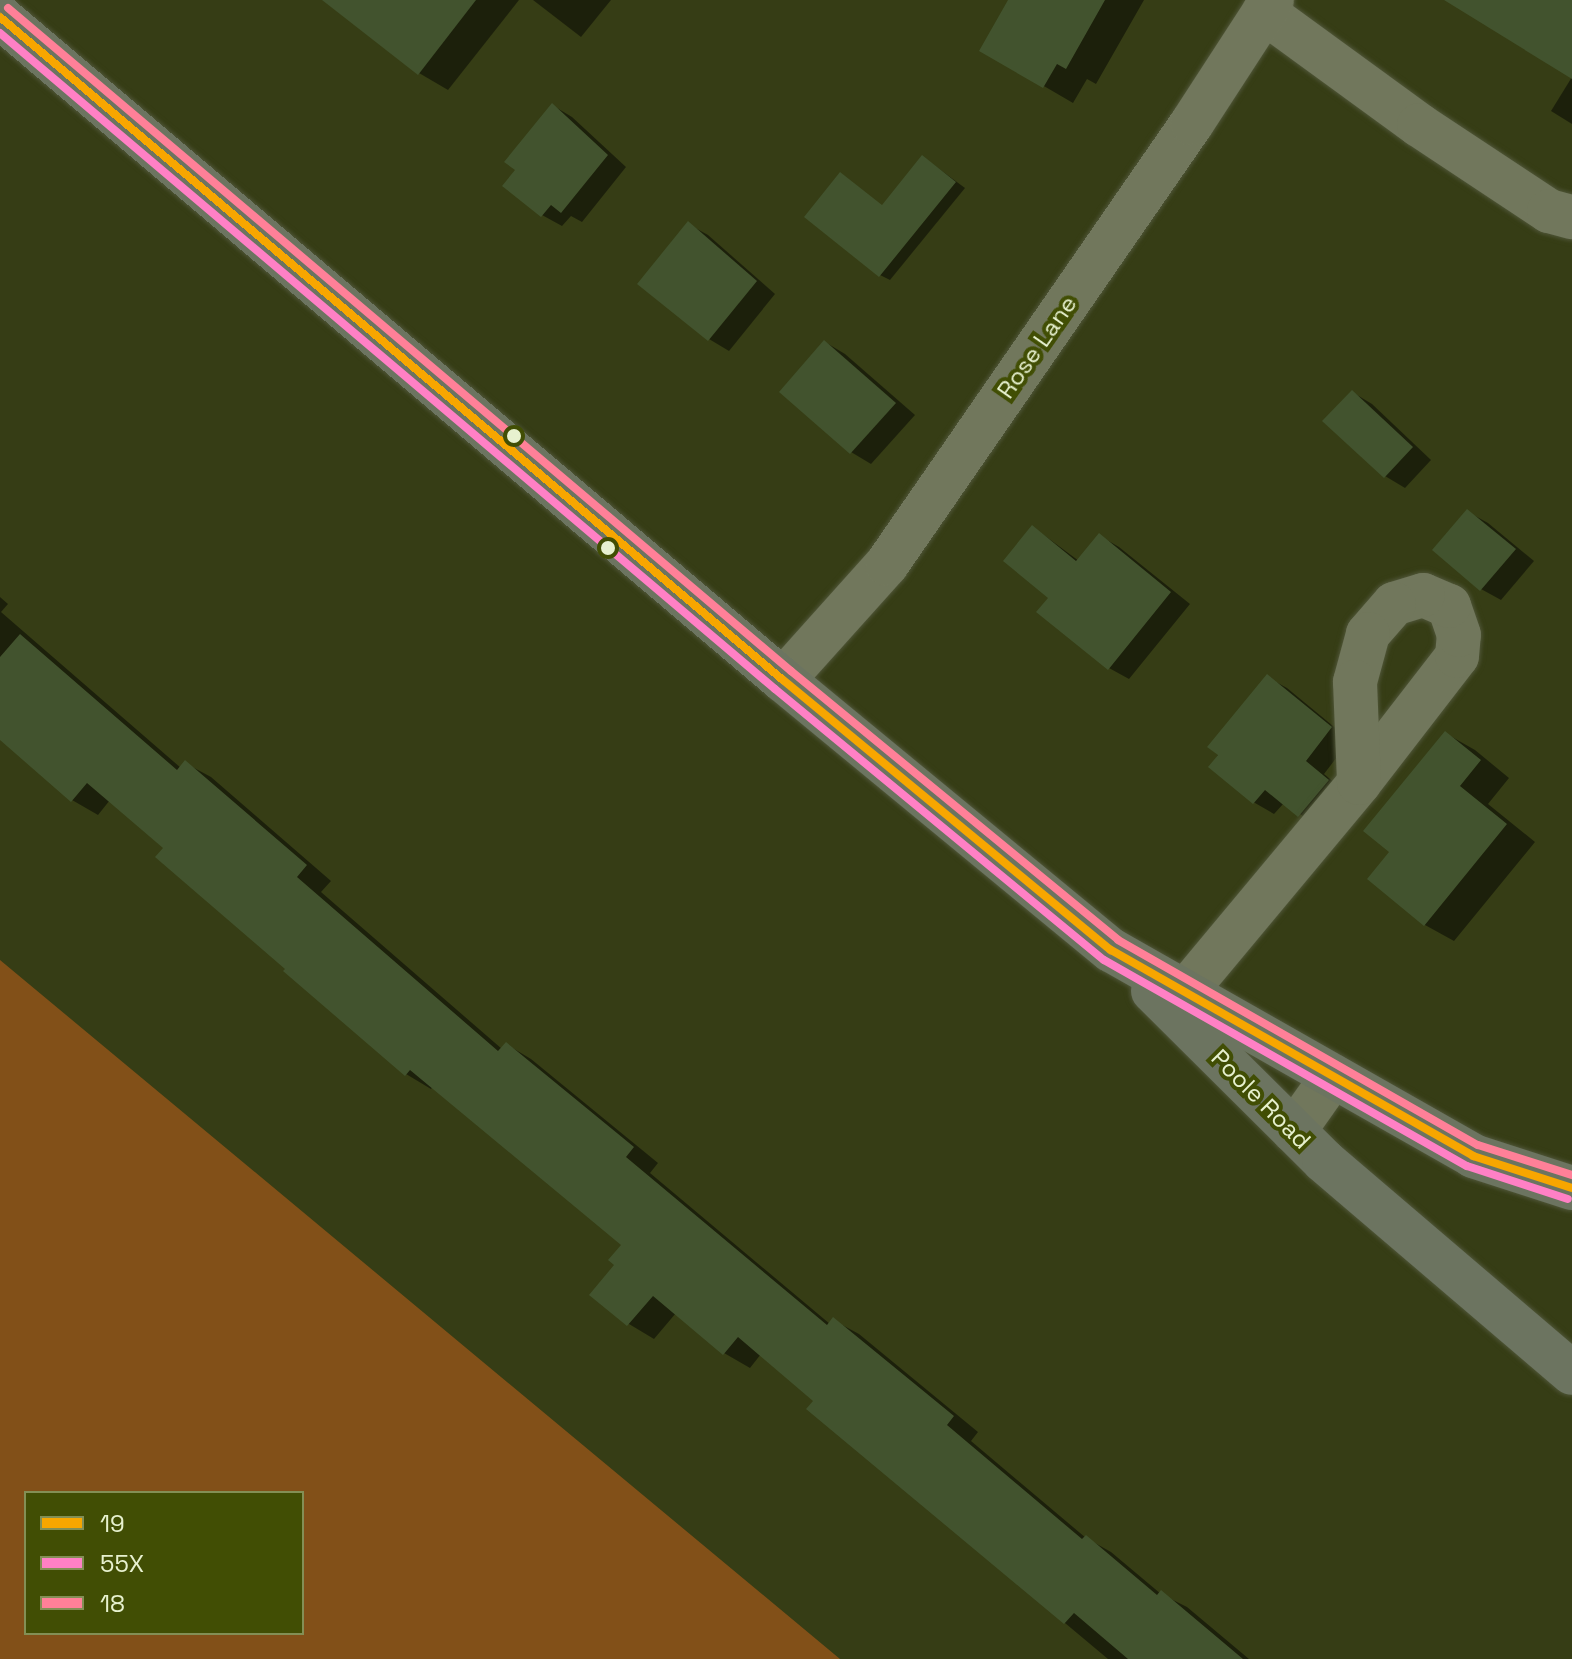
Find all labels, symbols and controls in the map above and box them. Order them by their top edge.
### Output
street label: Rose Lane [991,290,1083,404]
unlabelled marker [506,428,522,444]
unlabelled marker [600,540,616,556]
street label: Poole Road [1205,1043,1317,1155]
legend [24,1491,304,1635]
text: 19 [100,1508,125,1539]
text: 55X [100,1548,144,1579]
text: 18 [100,1588,125,1619]

